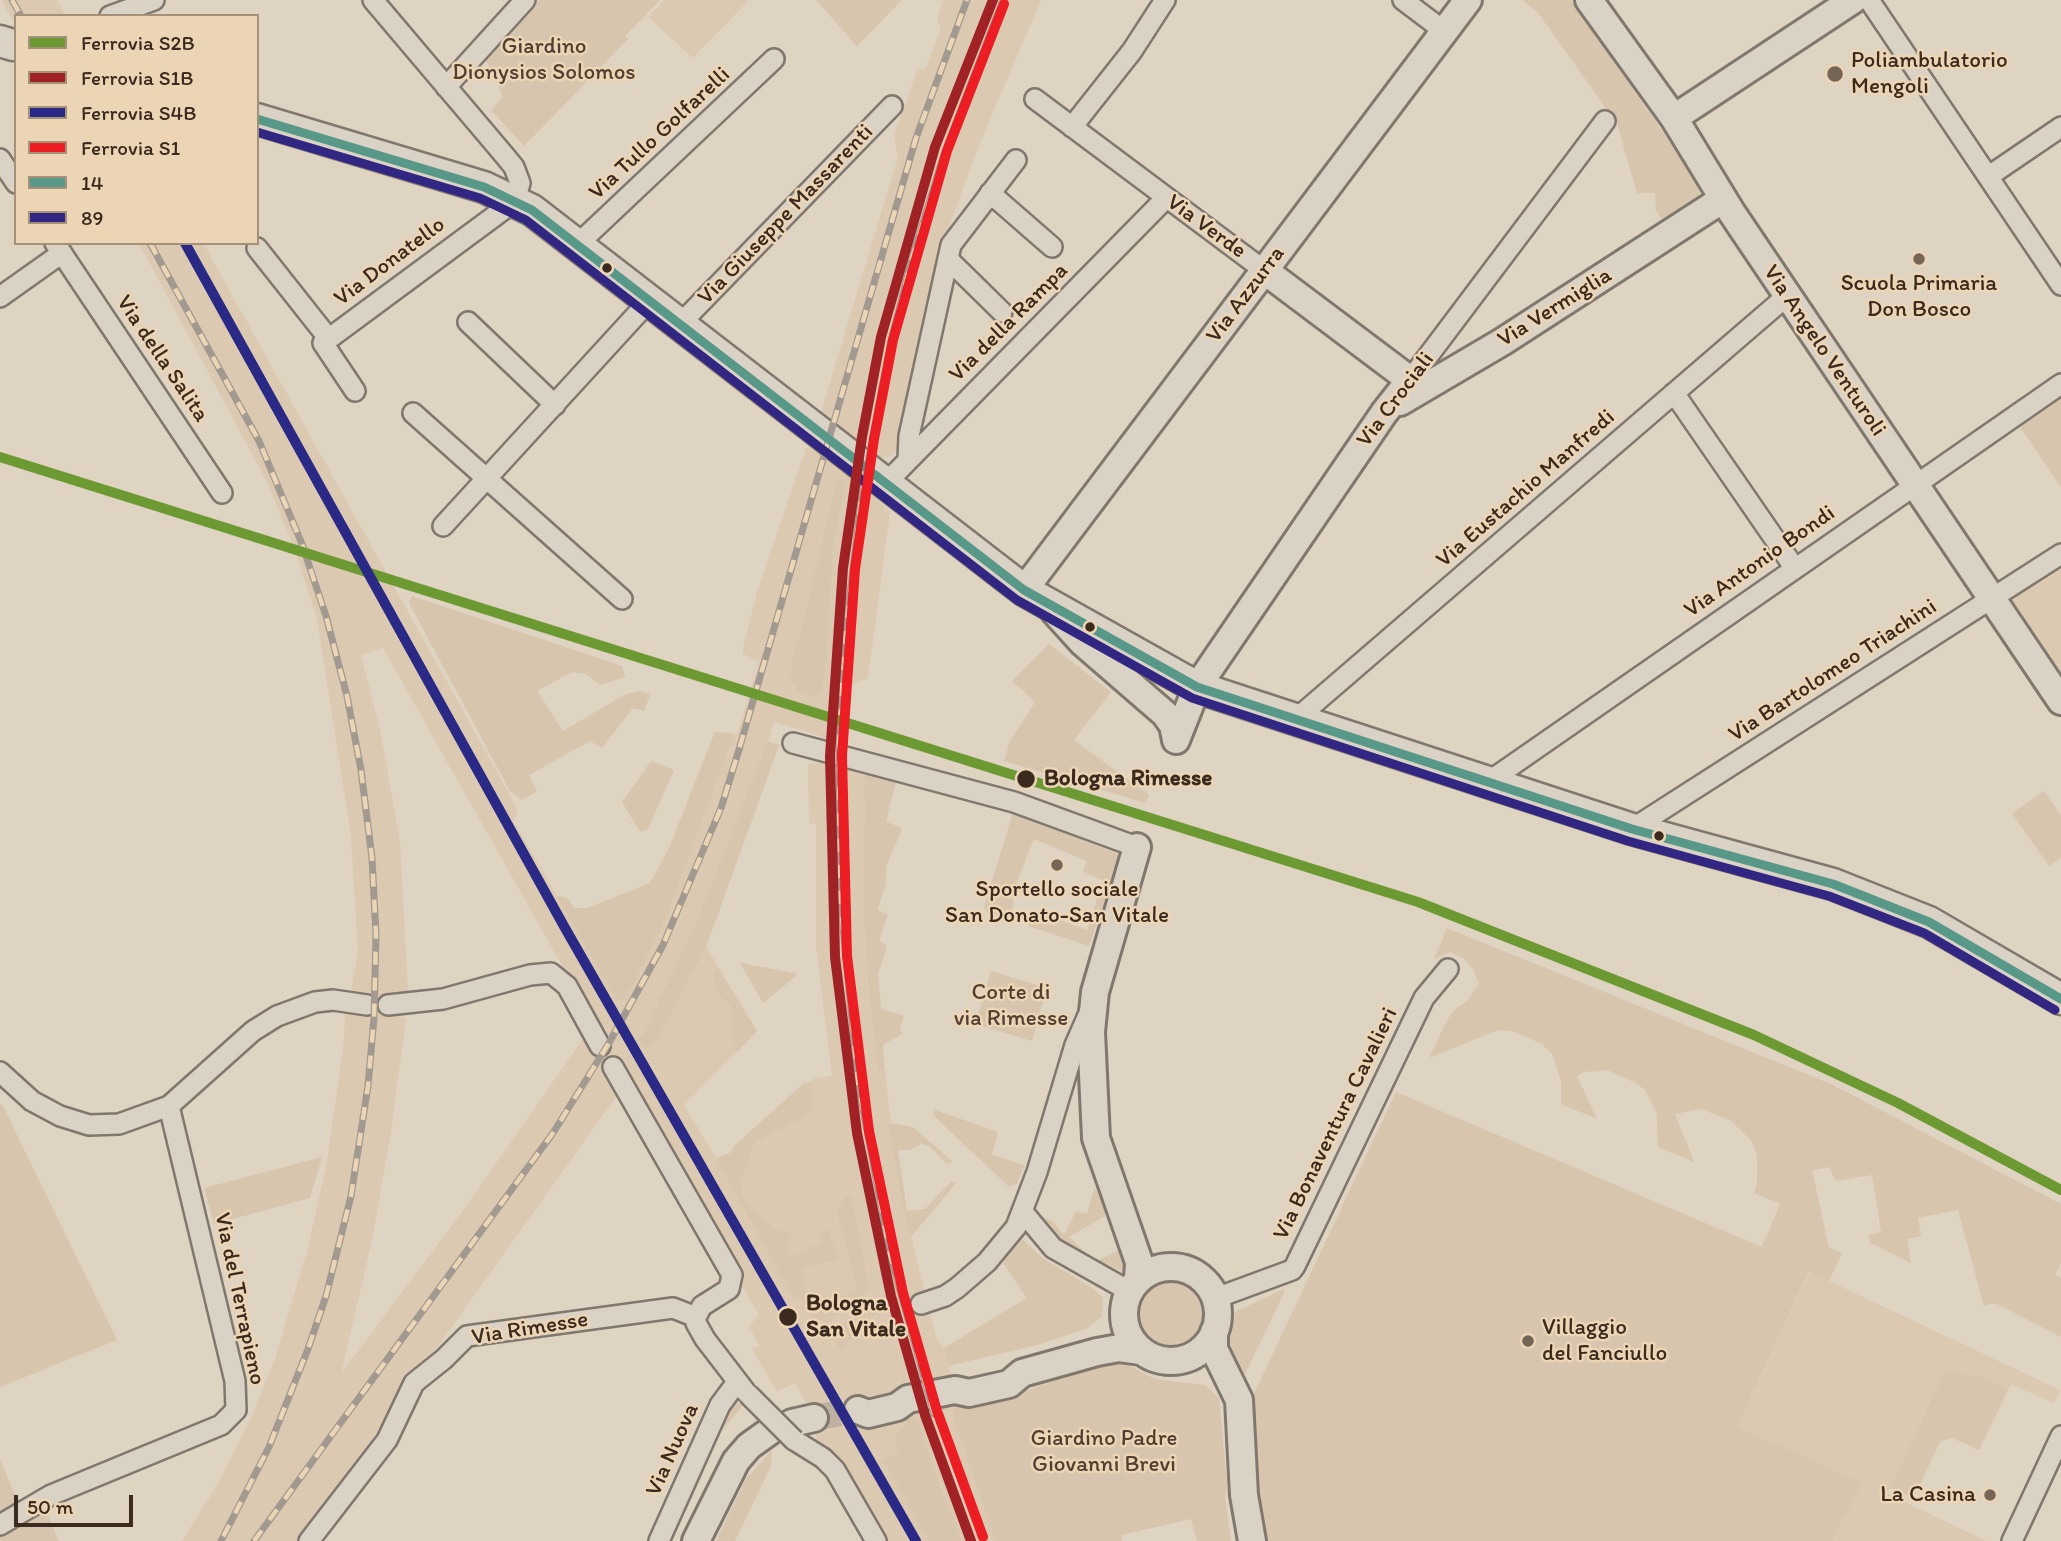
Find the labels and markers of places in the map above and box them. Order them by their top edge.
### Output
place label: Poliambulatorio Mengoli [1851,47,2008,101]
marker: Poliambulatorio Mengoli [1825,64,1845,84]
marker: Scuola Primaria Don Bosco [1911,251,1927,267]
unlabelled marker [600,261,614,275]
place label: Scuola Primaria Don Bosco [1841,270,1997,324]
unlabelled marker [1083,620,1097,634]
place label: Bologna Rimesse [1044,765,1212,793]
marker: Bologna Rimesse [1015,768,1037,790]
unlabelled marker [1652,829,1666,843]
marker: Sportello sociale San Donato-San Vitale [1049,857,1065,873]
place label: Sportello sociale San Donato-San Vitale [945,876,1169,930]
place label: Bologna San Vitale [806,1290,906,1344]
marker: Bologna San Vitale [777,1306,799,1328]
place label: Villaggio del Fanciullo [1542,1314,1667,1368]
marker: Villaggio del Fanciullo [1520,1333,1536,1349]
place label: La Casina [1880,1481,1976,1509]
marker: La Casina [1982,1487,1998,1503]

